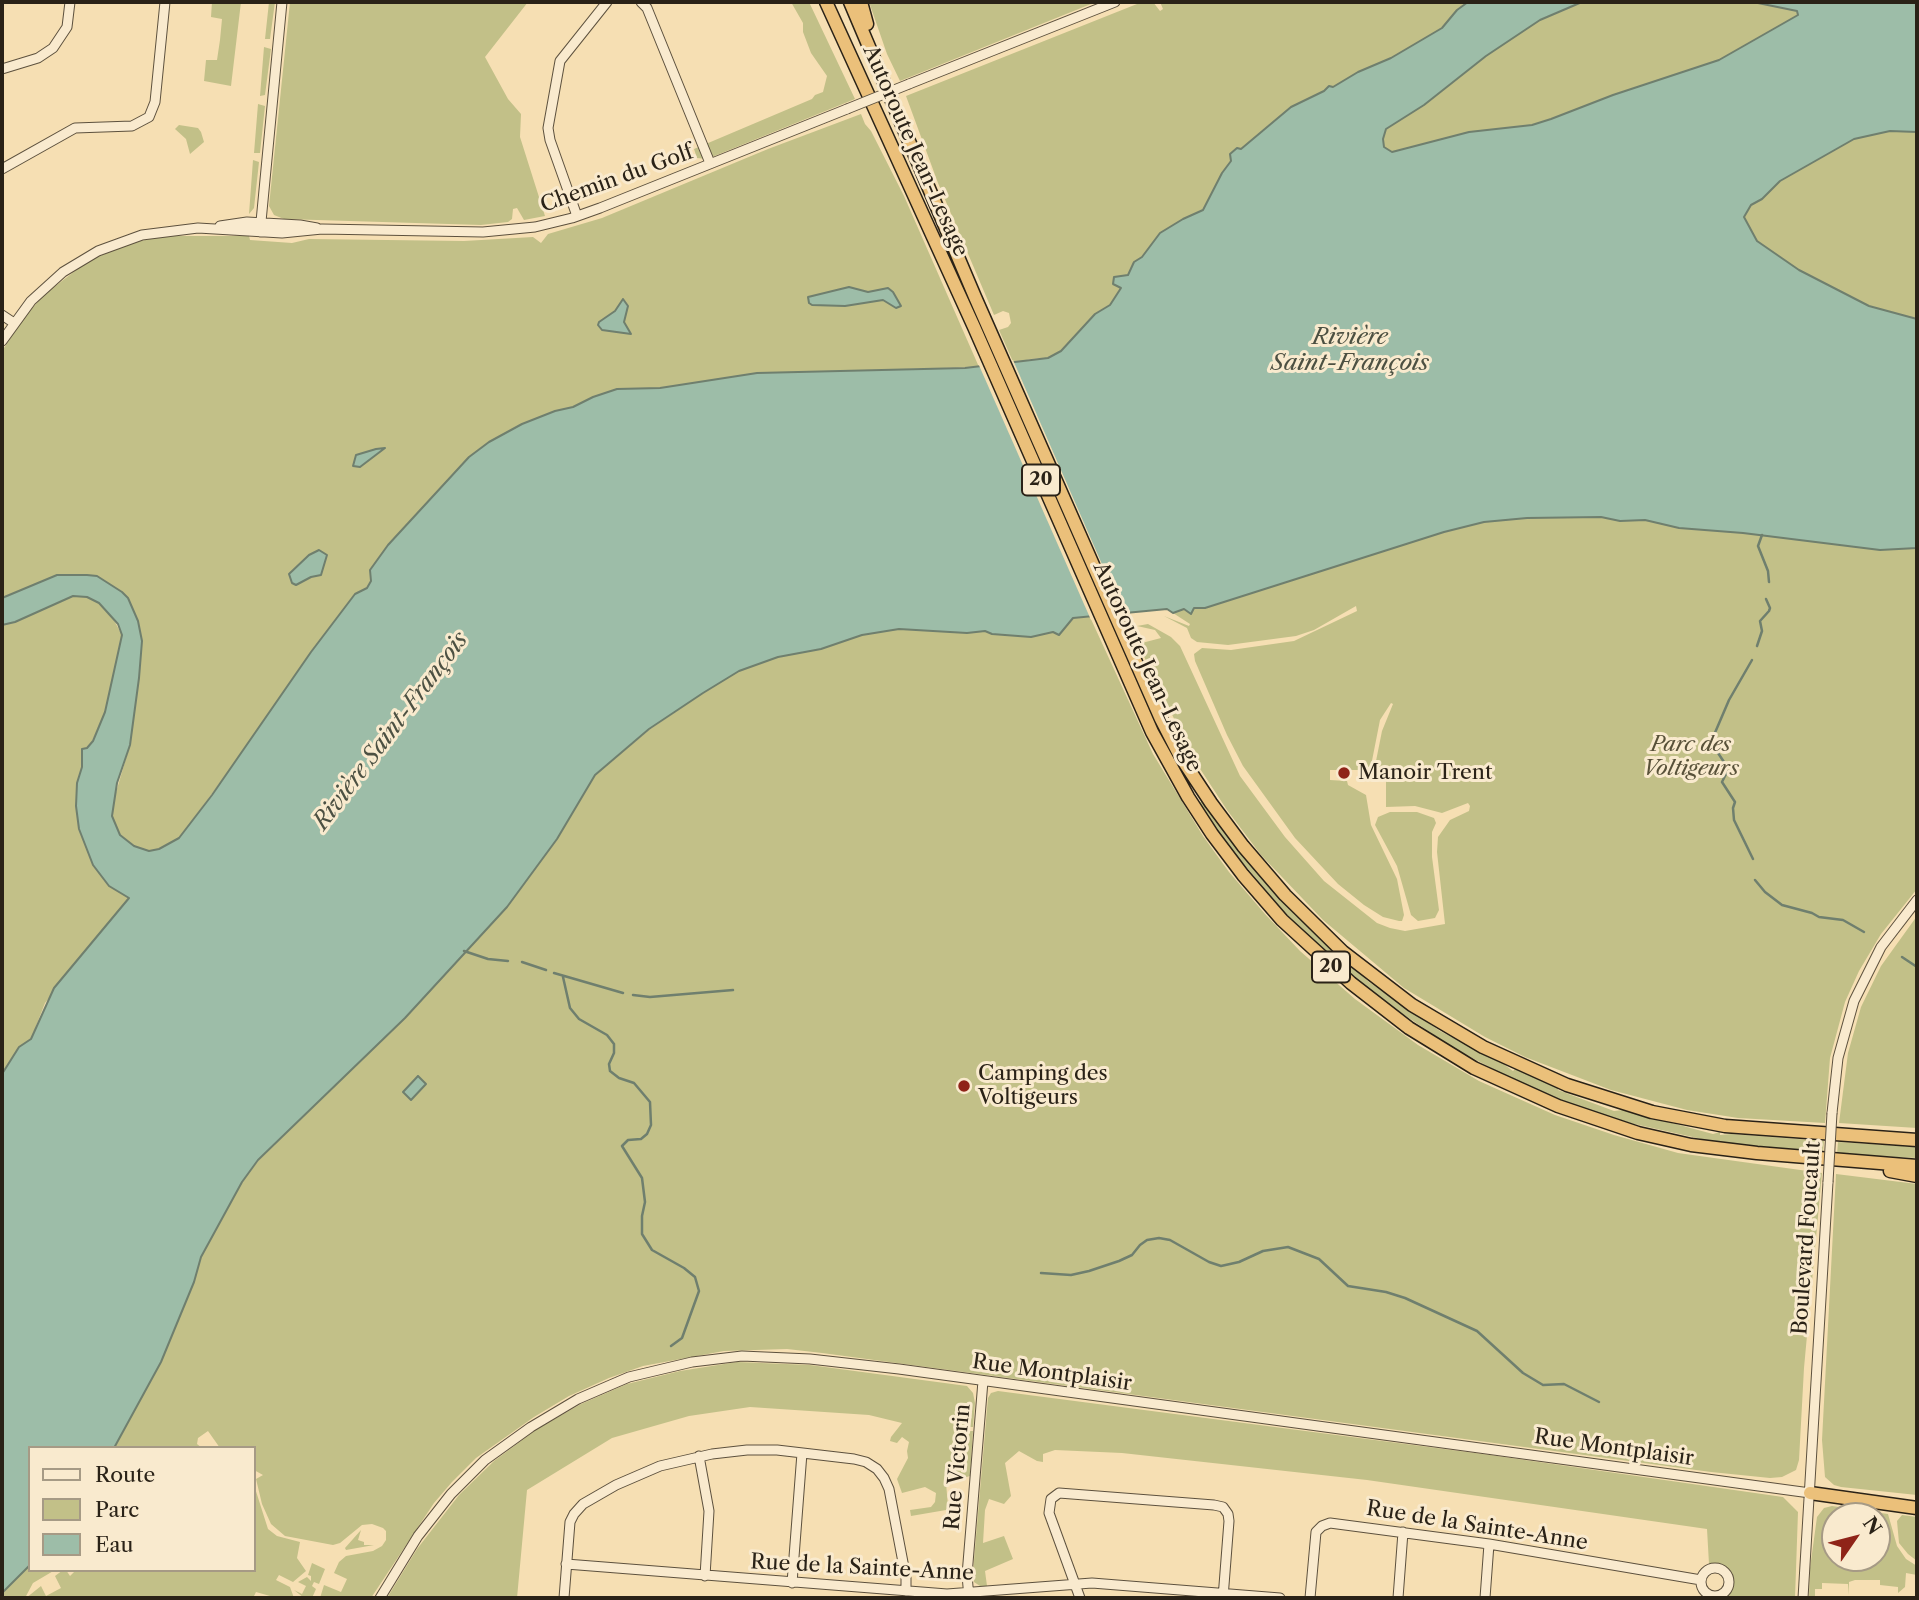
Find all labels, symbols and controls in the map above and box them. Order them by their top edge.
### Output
street label: Autoroute Jean-Lesage [857,41,973,261]
street label: Chemin du Golf [537,140,697,218]
water label: Rivière Saint-François [1271,323,1429,377]
road number: 20 [1022,464,1060,495]
street label: Autoroute Jean-Lesage [1087,558,1207,776]
water label: Rivière Saint-François [308,627,474,835]
park label: Parc des Voltigeurs [1643,732,1739,782]
place label: Manoir Trent [1358,760,1492,786]
marker: Manoir Trent [1336,765,1352,781]
road number: 20 [1312,951,1350,982]
place label: Camping des Voltigeurs [978,1061,1108,1111]
marker: Camping des Voltigeurs [956,1078,972,1094]
street label: Boulevard Foucault [1788,1140,1826,1336]
street label: Rue Montplaisir [971,1349,1133,1397]
street label: Rue Victorin [940,1403,976,1531]
street label: Rue Montplaisir [1533,1424,1695,1472]
legend [28,1446,256,1572]
text: Route [95,1462,155,1487]
street label: Rue de la Sainte-Anne [1365,1496,1589,1556]
text: Parc [95,1497,139,1522]
north arrow [1821,1502,1891,1572]
text: N [1858,1512,1886,1539]
text: Eau [95,1532,134,1557]
street label: Rue de la Sainte-Anne [750,1550,974,1586]

